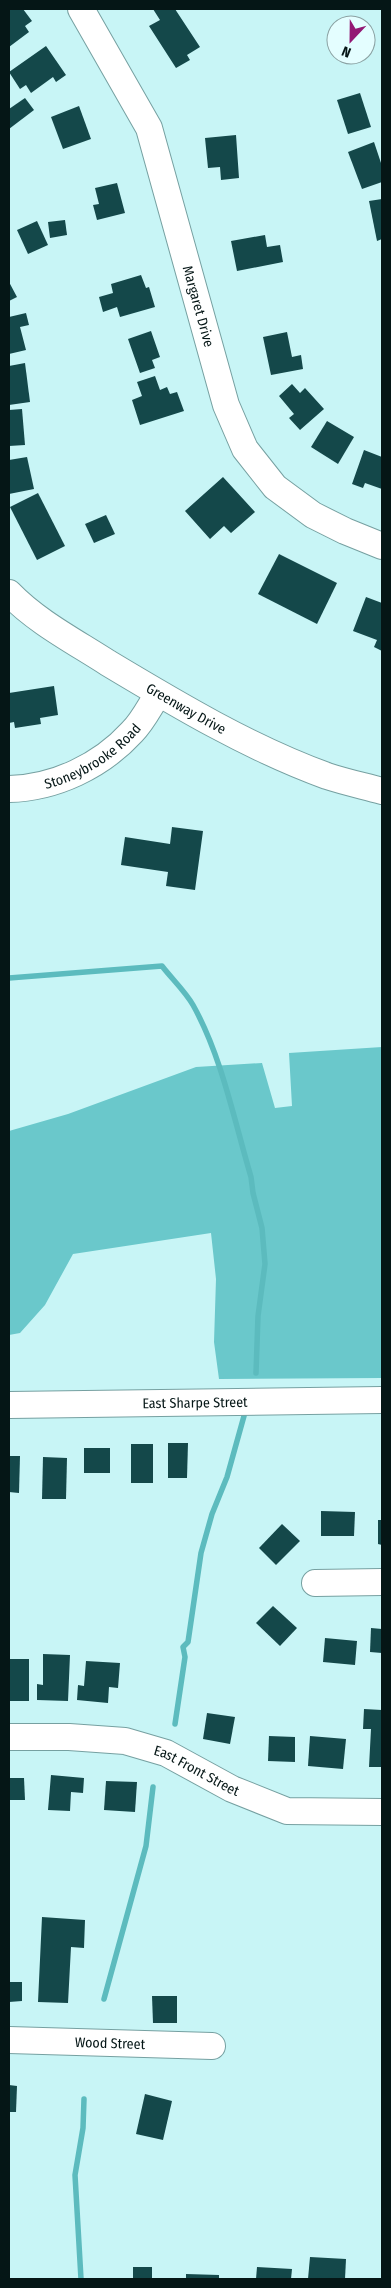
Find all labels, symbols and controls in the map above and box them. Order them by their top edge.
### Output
north arrow [326,15,376,65]
text: N [339,42,353,61]
street label: Margaret Drive [179,264,218,349]
street label: Greenway Drive [143,679,229,738]
street label: Stoneybrooke Road [43,720,144,792]
street label: East Sharpe Street [142,1393,248,1412]
street label: East Front Street [152,1741,242,1800]
street label: Wood Street [75,2033,146,2053]

